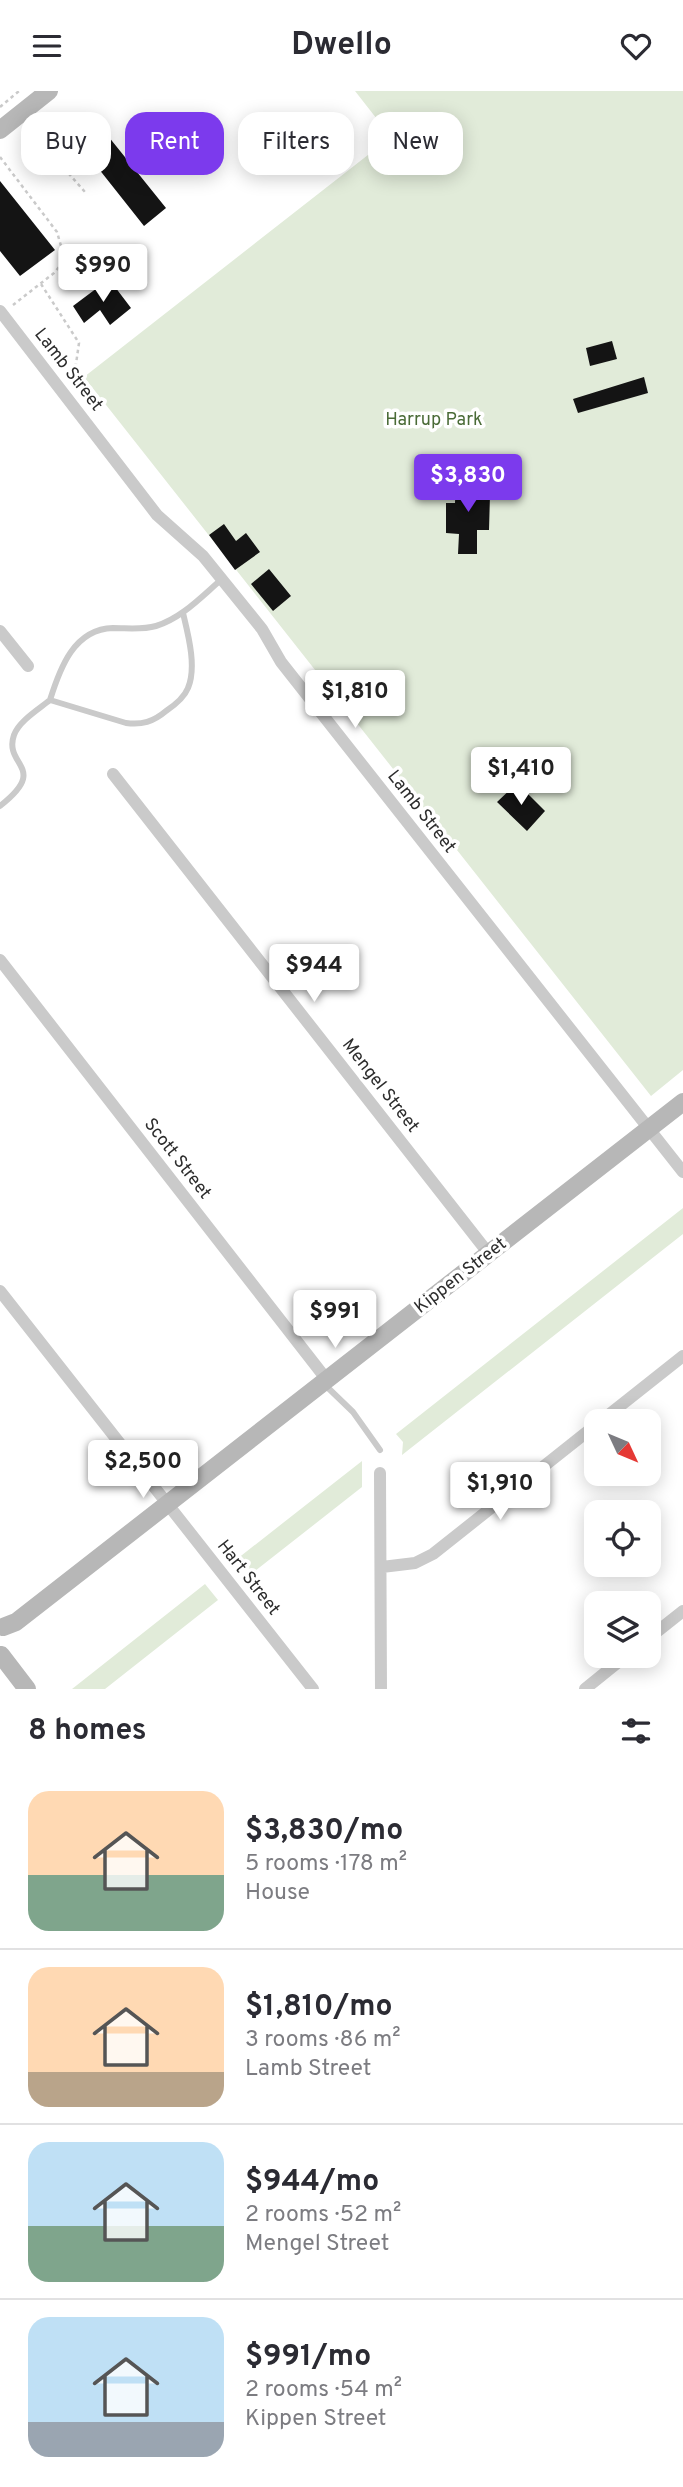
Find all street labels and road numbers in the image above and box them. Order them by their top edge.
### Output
street label: Lamb Street [28,324,108,416]
street label: Lamb Street [381,766,461,858]
street label: Mengel Street [336,1034,424,1138]
street label: Scott Street [138,1114,216,1204]
street label: Kippen Street [410,1233,512,1319]
street label: Hart Street [211,1536,285,1620]

